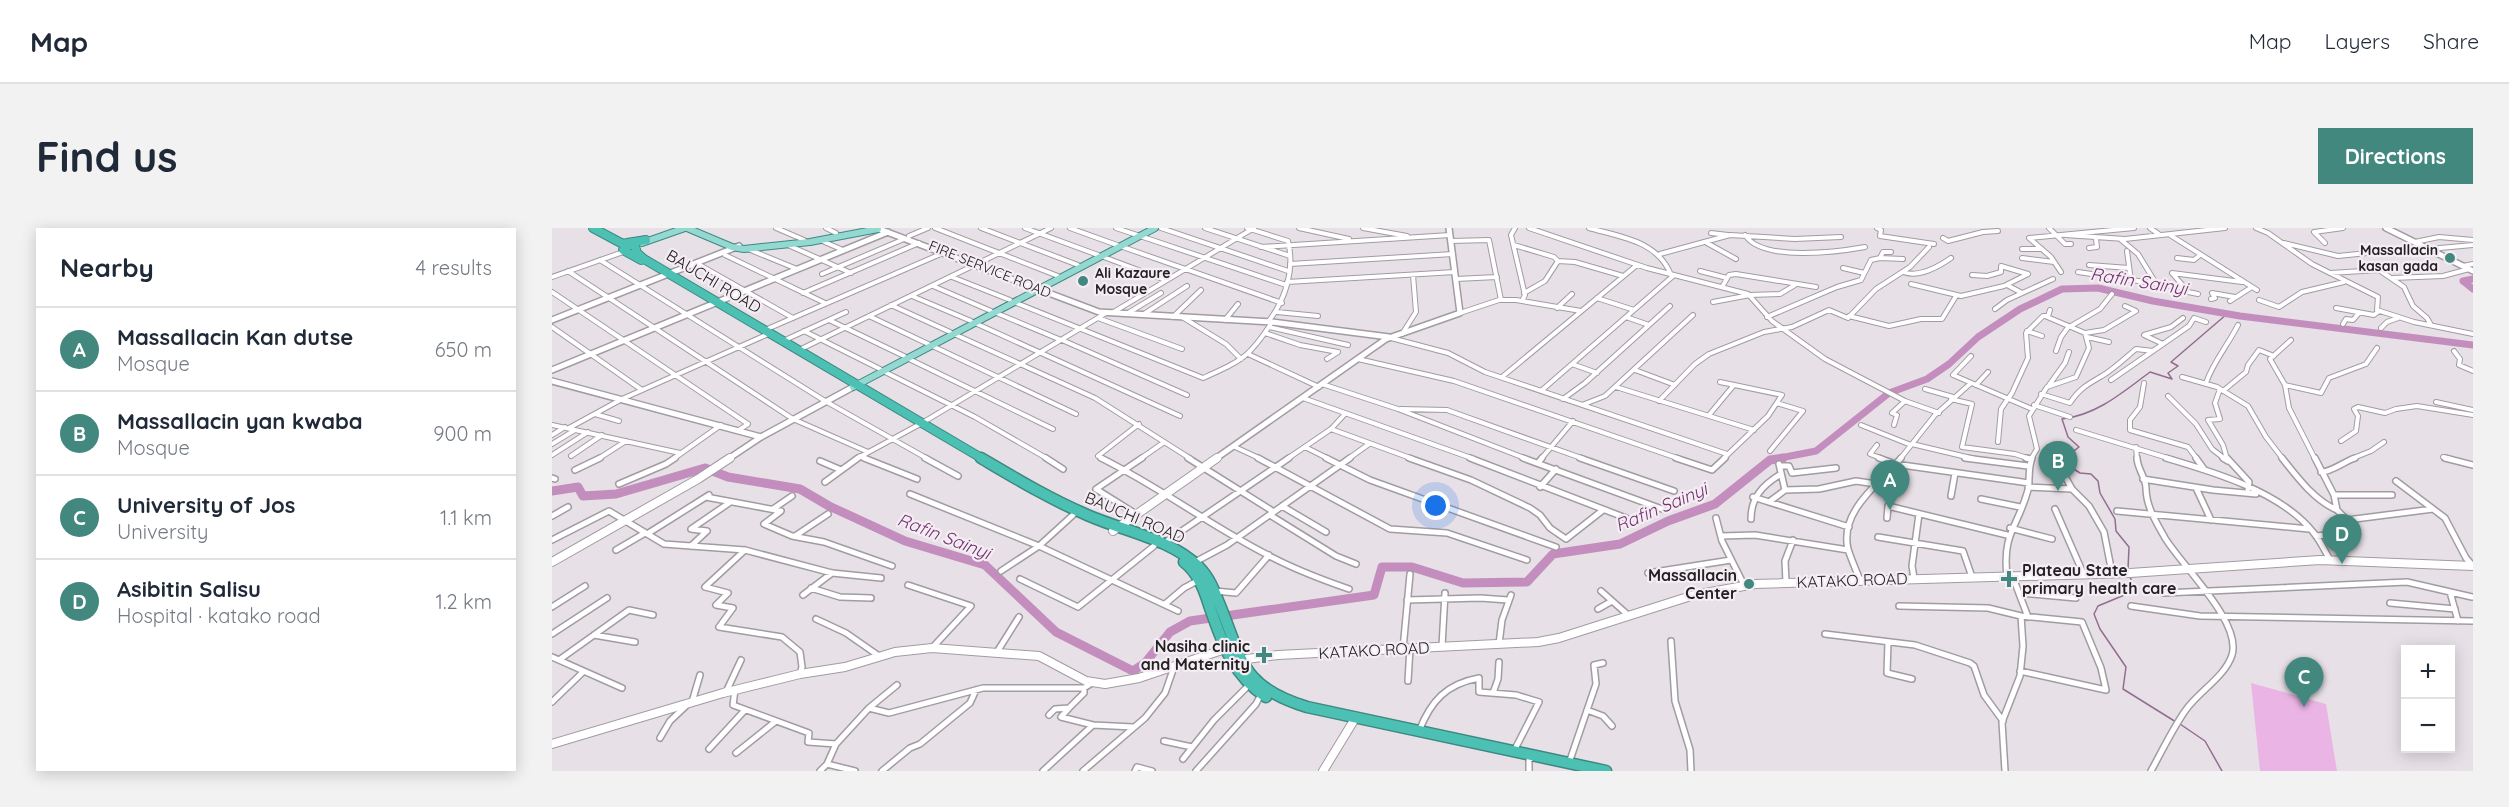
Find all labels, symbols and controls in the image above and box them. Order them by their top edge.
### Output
text: Map [30,24,88,59]
text: Map [2249,28,2292,54]
text: Layers [2325,28,2390,54]
text: Share [2423,28,2479,54]
button: Directions [2318,128,2473,184]
text: Find us [36,130,178,183]
street label: FIRE SERVICE ROAD [926,236,1054,302]
place label: Massallacin kasan gada [2358,241,2438,275]
street label: BAUCHI ROAD [663,245,765,317]
text: Nearby [60,251,154,284]
marker: Massallacin kasan gada [2443,251,2457,265]
text: 4 results [416,255,492,280]
water label: Rafin Sainyi [2089,262,2191,300]
place label: Ali Kazaure Mosque [1095,264,1171,298]
marker: Ali Kazaure Mosque [1076,274,1090,288]
text: Massallacin Kan dutse [117,323,353,351]
text: A [73,337,86,362]
text: 650 m [435,337,492,362]
text: Mosque [117,351,190,376]
text: Massallacin yan kwaba [117,407,363,435]
text: B [73,421,86,446]
text: 900 m [433,421,492,446]
text: Mosque [117,435,190,460]
pin: B [2038,442,2078,491]
pin: A [1870,460,1910,510]
water label: Rafin Sainyi [1611,476,1713,537]
street label: BAUCHI ROAD [1082,487,1188,547]
text: University of Jos [117,491,295,519]
your location [1421,491,1450,520]
text: C [73,505,86,530]
text: 1.1 km [440,505,492,530]
water label: Rafin Sainyi [894,508,996,565]
pin: D [2322,514,2362,564]
text: University [117,519,208,544]
place label: Plateau State primary health care [2022,560,2176,598]
place label: Massallacin Center [1648,565,1737,603]
street label: KATAKO ROAD [1796,568,1908,592]
marker: Plateau State primary health care [2000,570,2018,588]
text: Asibitin Salisu [117,575,261,603]
marker: Massallacin Center [1742,577,1756,591]
text: D [72,589,87,614]
text: 1.2 km [436,589,492,614]
text: Hospital · katako road [117,603,321,628]
place label: Nasiha clinic and Maternity [1141,636,1250,674]
street label: KATAKO ROAD [1318,637,1430,663]
map controls [2401,645,2455,753]
button: + [2401,645,2455,699]
marker: Nasiha clinic and Maternity [1255,646,1273,664]
pin: C [2284,658,2324,707]
button: − [2401,699,2455,753]

